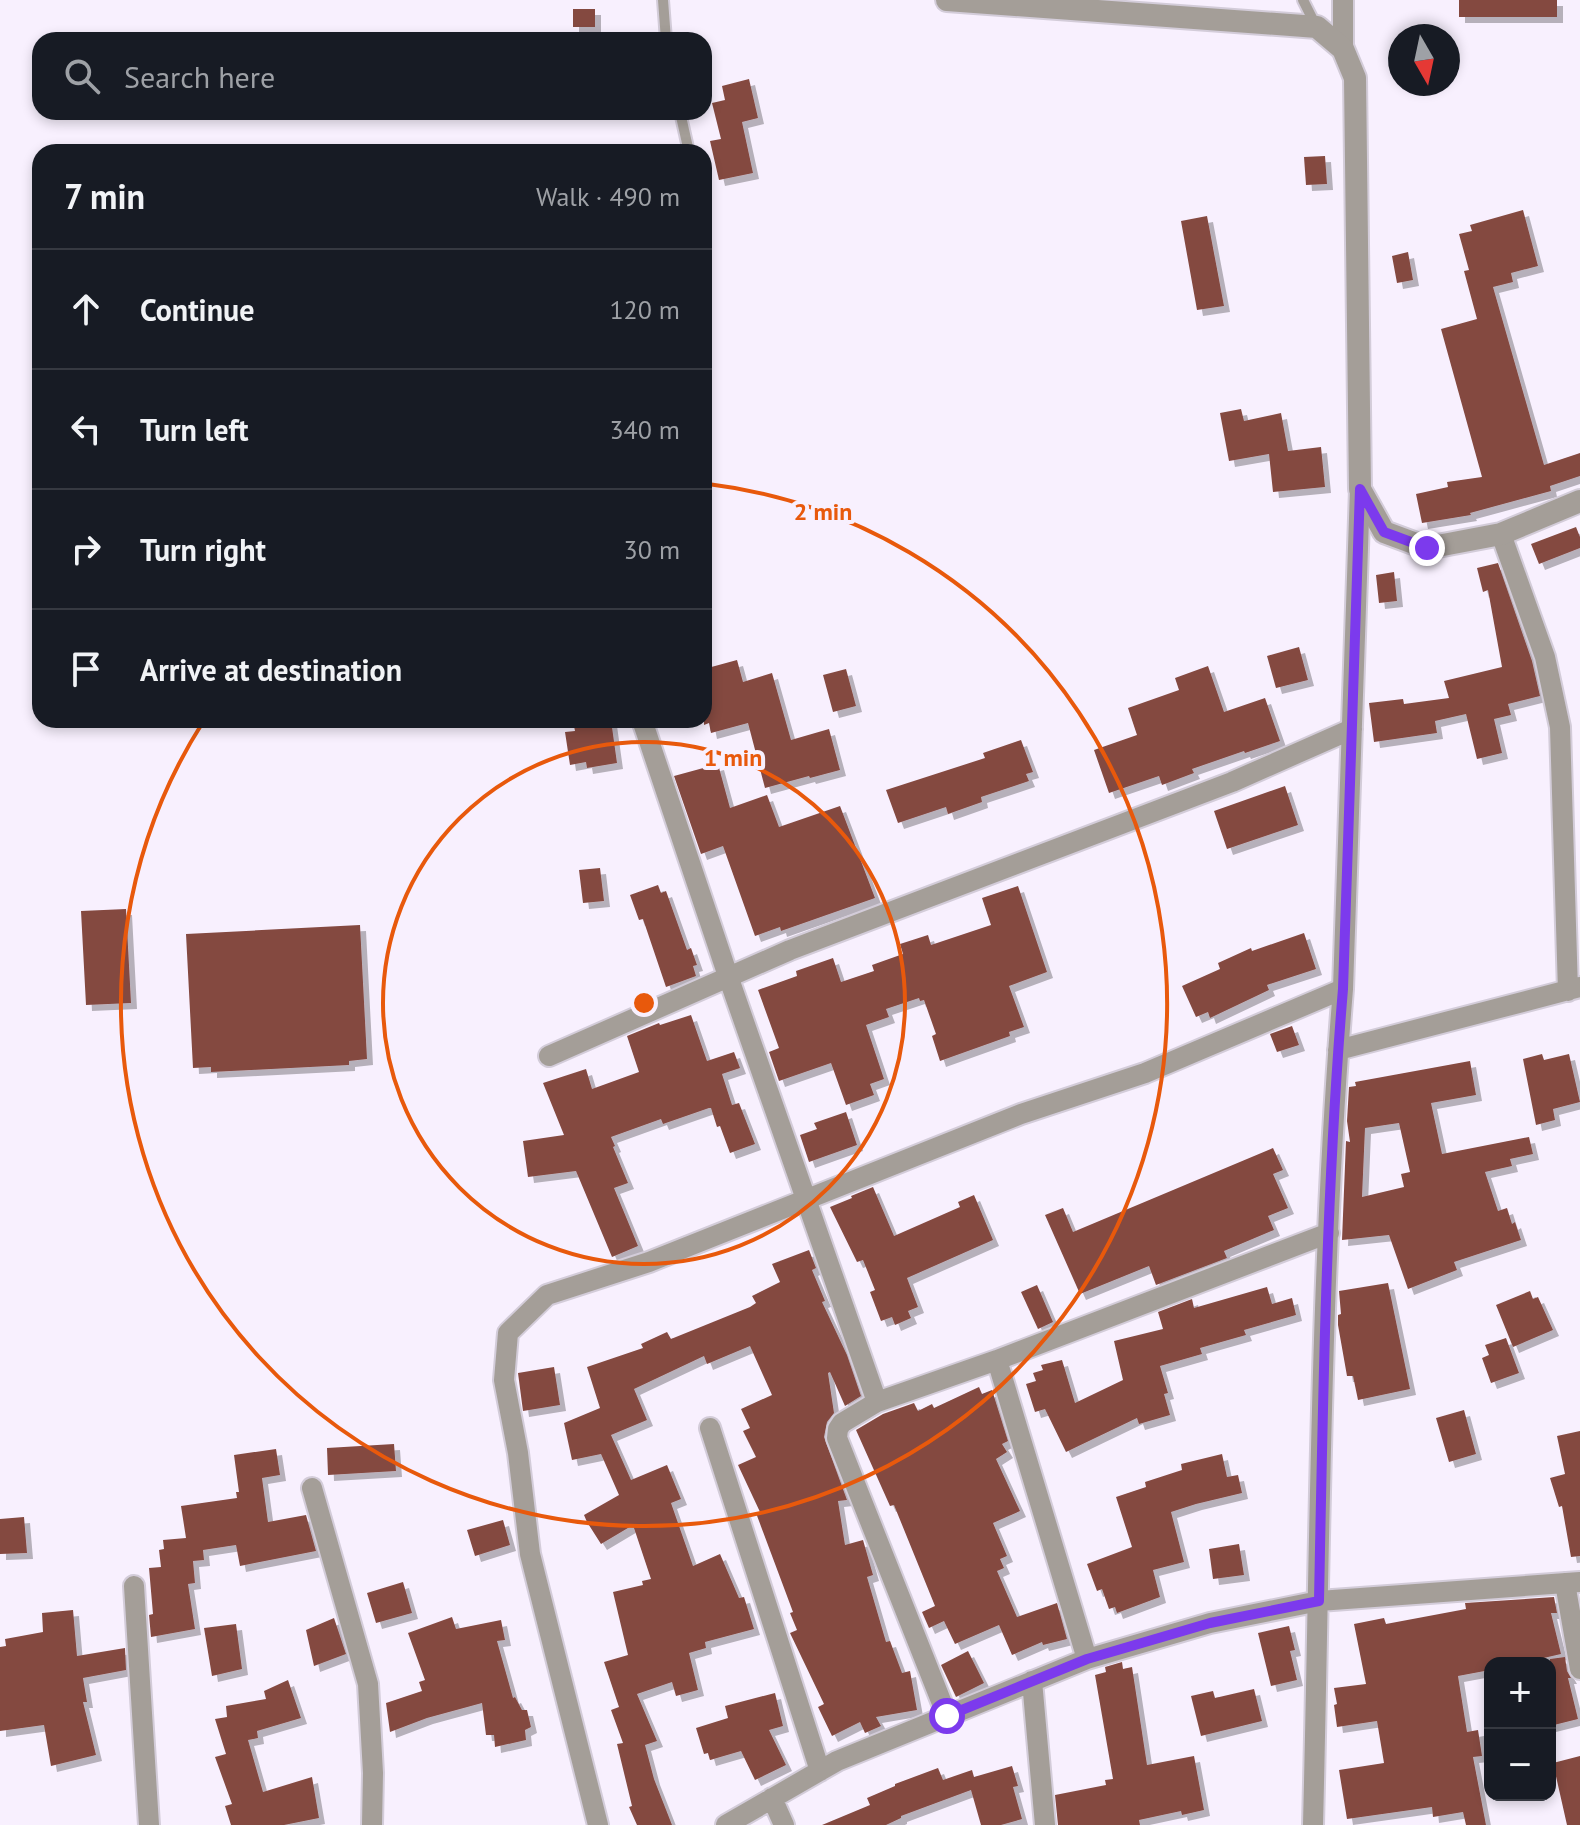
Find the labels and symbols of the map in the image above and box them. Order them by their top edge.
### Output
north arrow [1388,24,1460,96]
text: 2 min [794,496,852,527]
route end [1409,530,1445,566]
text: 1 min [704,742,762,773]
centre of rings [630,989,658,1017]
route start [929,1698,965,1734]

